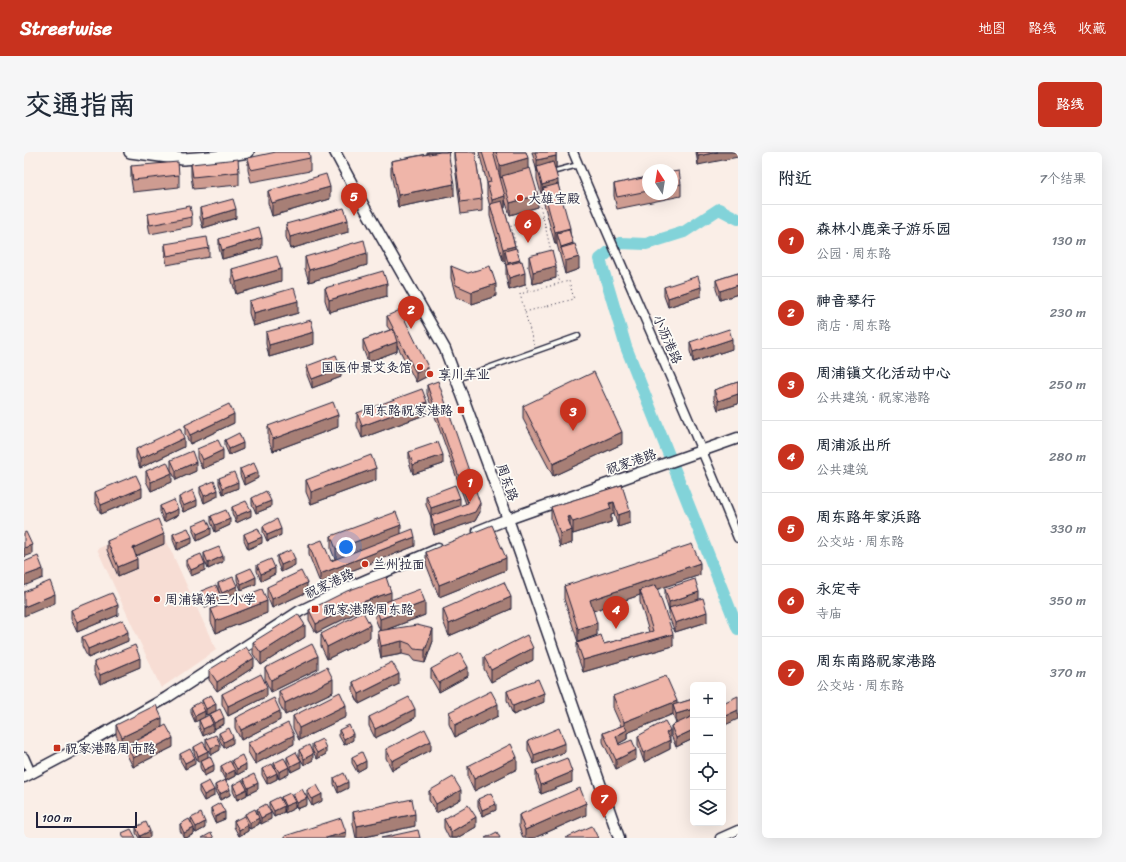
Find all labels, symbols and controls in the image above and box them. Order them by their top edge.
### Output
text: Streetwise [20,12,112,45]
text: 地图 [978,16,1006,41]
text: 路线 [1028,16,1056,41]
text: 收藏 [1078,16,1106,41]
text: 交通指南 [24,80,136,129]
button: 路线 [1038,82,1102,127]
text: 附近 [778,163,812,193]
north arrow [642,164,678,200]
text: 7个结果 [1040,167,1086,190]
pin: 5 [341,183,367,216]
place label: 大雄宝殿 [528,187,580,210]
marker: 大雄宝殿 [515,193,525,203]
pin: 6 [515,210,541,243]
text: 森林小鹿亲子游乐园 [816,216,951,242]
text: 1 [788,229,794,252]
text: 130 m [1052,229,1086,252]
text: 公园 · 周东路 [816,242,891,265]
text: 神音琴行 [816,288,876,314]
pin: 2 [398,296,424,329]
text: 2 [787,301,795,324]
text: 230 m [1050,301,1086,324]
street label: 小沥港路 [646,311,689,368]
text: 商店 · 周东路 [816,314,891,337]
place label: 国医仲景艾灸馆 [321,356,412,379]
text: 周浦镇文化活动中心 [816,360,951,386]
marker: 国医仲景艾灸馆 [415,362,425,372]
place label: 享川车业 [438,363,490,386]
marker: 享川车业 [425,369,435,379]
text: 3 [787,373,795,396]
text: 250 m [1049,373,1086,396]
text: 公共建筑 · 祝家港路 [816,386,930,409]
pin: 3 [560,398,586,431]
place label: 周东路祝家港路 [362,399,453,422]
marker: 周东路祝家港路 [456,405,466,415]
text: 周浦派出所 [816,432,891,458]
street label: 祝家港路 [603,442,659,481]
text: 4 [787,445,795,468]
text: 280 m [1049,445,1086,468]
text: 公共建筑 [816,458,868,481]
street label: 周东路 [490,460,525,504]
pin: 1 [457,469,483,502]
text: 周东路年家浜路 [816,504,921,530]
text: 5 [787,517,795,540]
text: 330 m [1050,517,1086,540]
text: 公交站 · 周东路 [816,530,904,553]
your location [336,537,356,557]
place label: 兰州拉面 [373,553,425,576]
marker: 兰州拉面 [360,559,370,569]
street label: 祝家港路 [301,562,358,605]
text: 永定寺 [816,576,861,602]
place label: 周浦镇第三小学 [165,588,256,611]
text: 6 [787,589,795,612]
text: 350 m [1049,589,1086,612]
marker: 周浦镇第三小学 [152,594,162,604]
pin: 4 [603,596,629,629]
place label: 祝家港路周东路 [323,598,414,621]
text: 寺庙 [816,602,842,625]
marker: 祝家港路周东路 [310,604,320,614]
text: 周东南路祝家港路 [816,648,936,674]
text: 7 [787,661,795,684]
text: 370 m [1050,661,1086,684]
text: 公交站 · 周东路 [816,674,904,697]
map controls [690,682,726,826]
button: + [690,682,726,718]
button: − [690,718,726,754]
place label: 祝家港路周市路 [65,737,156,760]
marker: 祝家港路周市路 [52,743,62,753]
button: locate [690,754,726,790]
pin: 7 [591,785,617,818]
button: layers [690,790,726,826]
text: 100 m [42,809,72,828]
scale bar [36,810,137,829]

